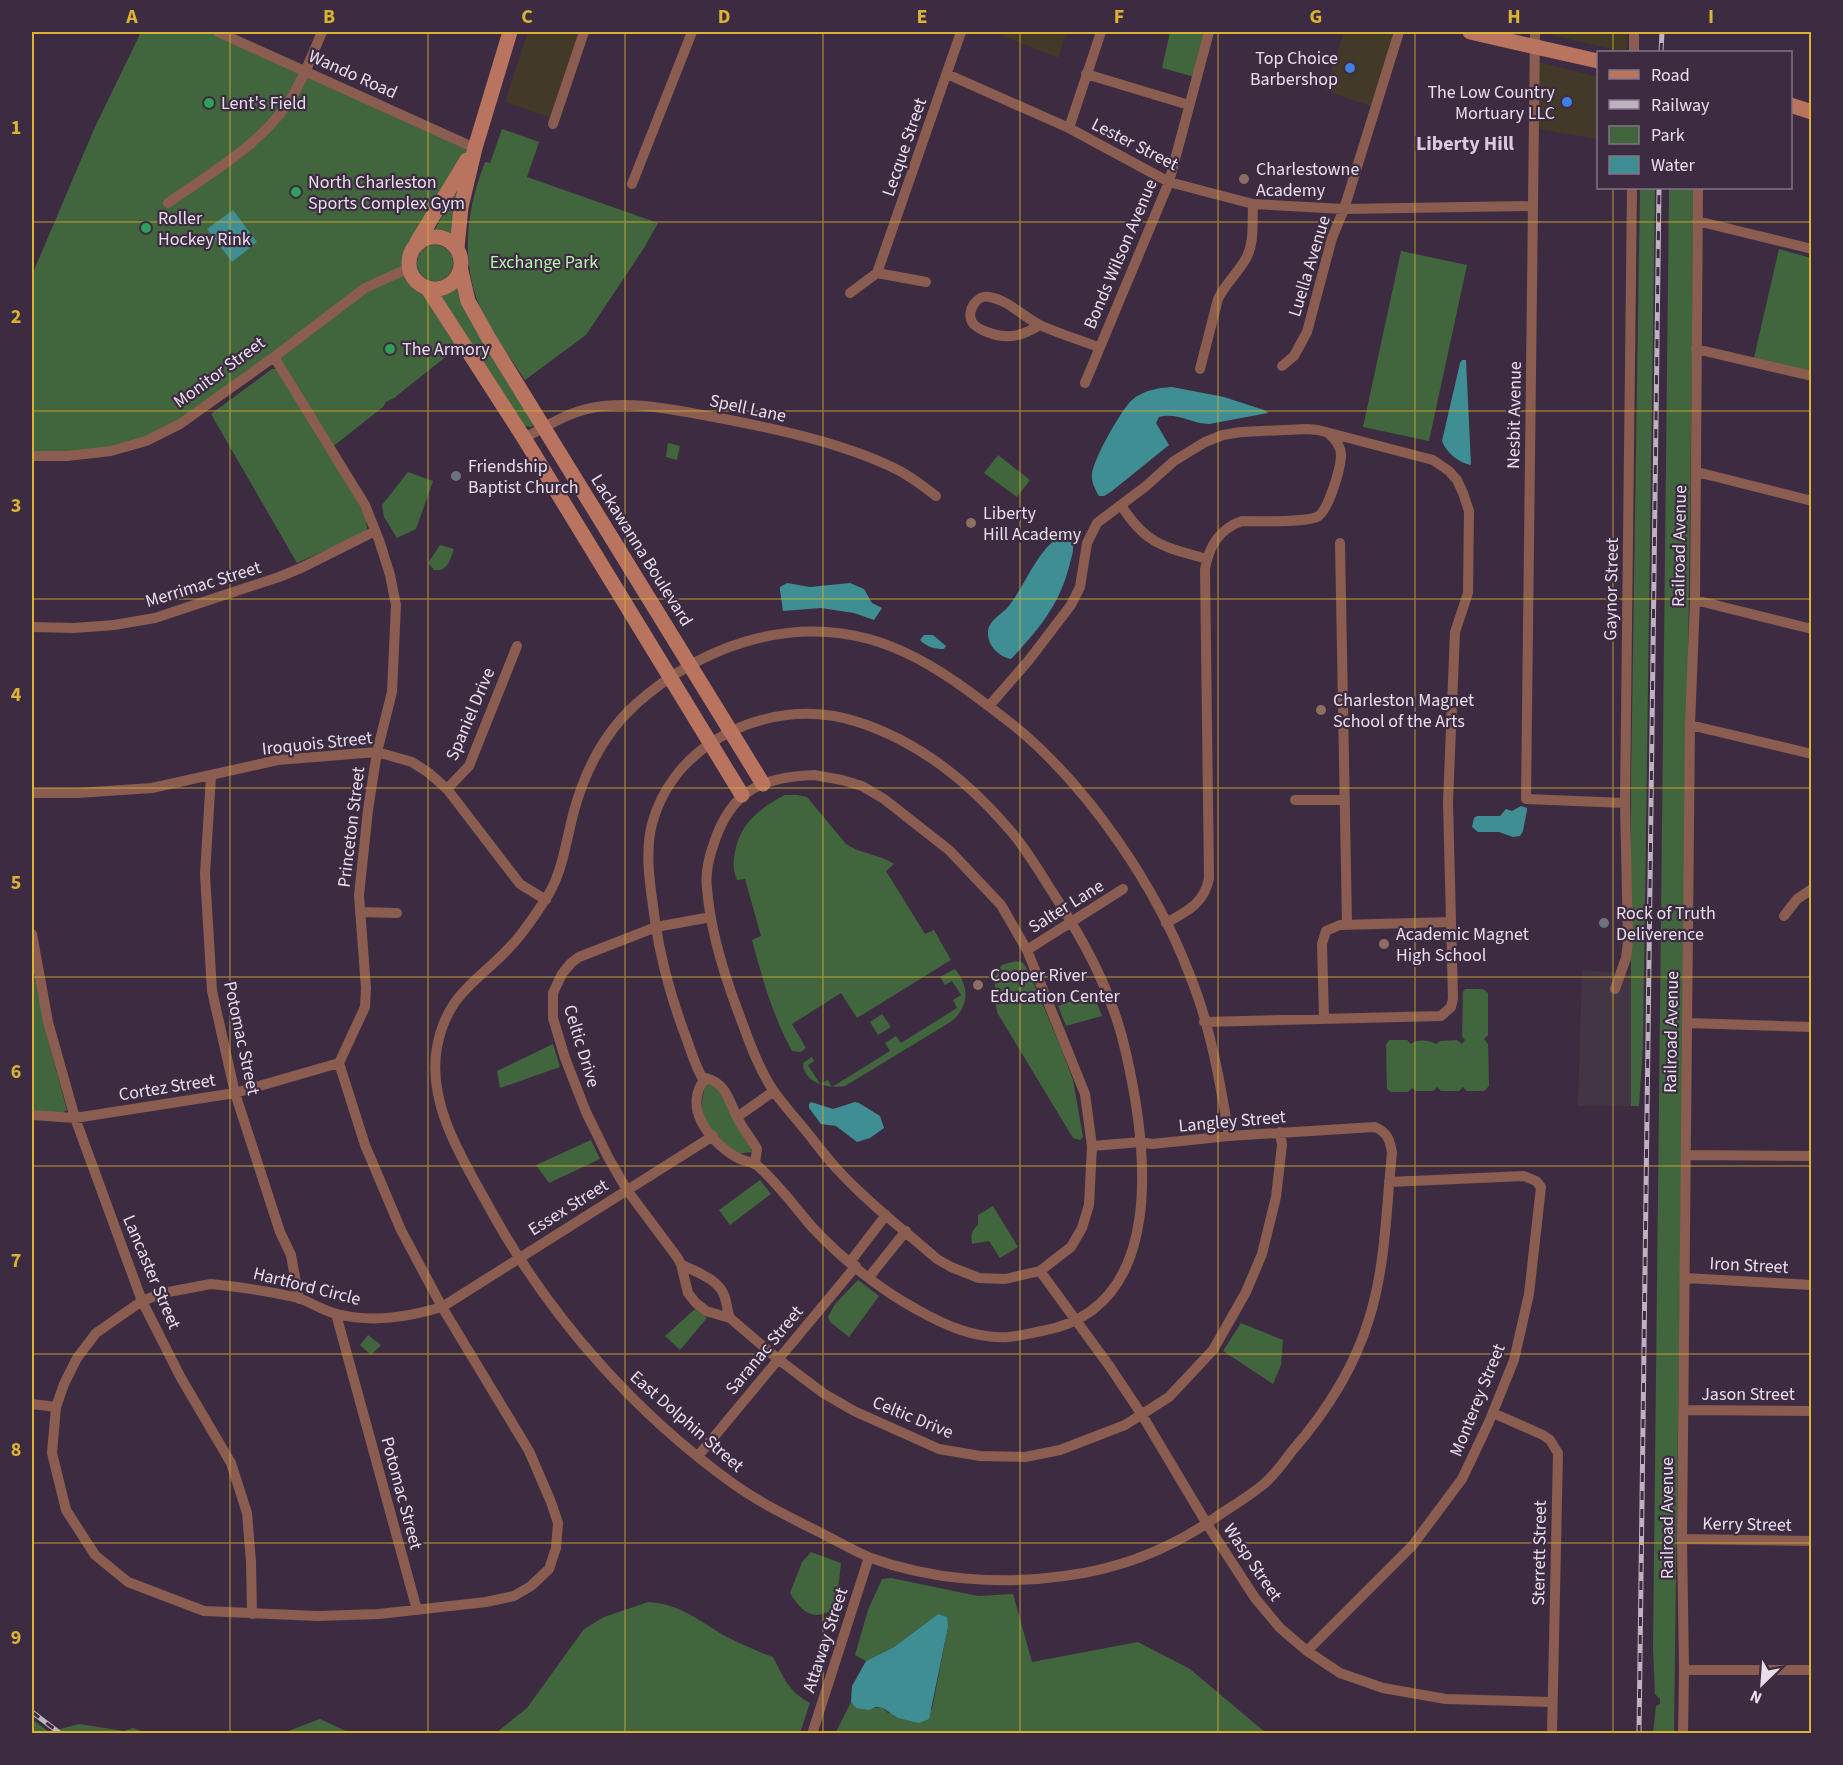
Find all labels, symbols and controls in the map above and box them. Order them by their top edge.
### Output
text: A [125,3,138,31]
text: B [323,3,335,31]
text: C [521,3,533,31]
text: D [718,3,730,31]
text: E [917,3,927,31]
text: F [1114,3,1124,31]
text: G [1310,3,1322,31]
text: H [1507,3,1521,31]
text: I [1708,3,1714,31]
street label: Wando Road [304,44,401,105]
place label: Top Choice Barbershop [1250,46,1338,92]
legend [1597,51,1792,189]
marker: Top Choice Barbershop [1343,61,1357,75]
text: Road [1651,63,1690,88]
place label: The Low Country Mortuary LLC [1427,80,1556,126]
place label: Lent's Field [221,91,306,116]
text: Railway [1651,93,1710,118]
street label: Lecque Street [876,95,933,200]
marker: The Low Country Mortuary LLC [1560,95,1574,109]
marker: Lent's Field [202,96,216,110]
street label: Lester Street [1087,112,1182,177]
text: 1 [11,114,21,142]
text: Park [1651,123,1685,148]
district label: Liberty Hill [1416,130,1514,158]
text: Water [1651,153,1695,178]
place label: Charlestowne Academy [1256,157,1359,203]
place label: North Charleston Sports Complex Gym [308,170,465,216]
marker: Charlestowne Academy [1237,172,1251,186]
street label: Bonds Wilson Avenue [1078,175,1163,333]
marker: North Charleston Sports Complex Gym [289,185,303,199]
place label: Roller Hockey Rink [158,206,251,252]
street label: Luella Avenue [1282,212,1337,320]
marker: Roller Hockey Rink [139,221,153,235]
park label: Exchange Park [490,250,598,275]
text: 2 [11,303,21,331]
street label: Monitor Street [168,331,270,414]
place label: The Armory [402,337,490,362]
marker: The Armory [383,342,397,356]
street label: Nesbit Avenue [1501,361,1528,469]
street label: Spell Lane [707,388,789,429]
place label: Friendship Baptist Church [468,454,579,500]
marker: Friendship Baptist Church [449,469,463,483]
street label: Lackawanna Boulevard [585,469,699,631]
street label: Railroad Avenue [1666,485,1693,607]
text: 3 [11,492,21,520]
place label: Liberty Hill Academy [983,501,1082,547]
marker: Liberty Hill Academy [964,516,978,530]
street label: Gaynor Street [1598,537,1625,641]
street label: Merrimac Street [142,555,264,614]
street label: Spaniel Drive [440,664,501,765]
text: 4 [11,681,22,709]
place label: Charleston Magnet School of the Arts [1333,688,1474,734]
marker: Charleston Magnet School of the Arts [1314,703,1328,717]
street label: Iroquois Street [261,725,373,762]
street label: Princeton Street [332,765,371,889]
text: 5 [11,869,21,897]
street label: Salter Lane [1024,873,1109,939]
place label: Rock of Truth Deliverence [1616,901,1716,947]
marker: Rock of Truth Deliverence [1597,916,1611,930]
place label: Academic Magnet High School [1396,922,1529,968]
marker: Academic Magnet High School [1377,937,1391,951]
place label: Cooper River Education Center [990,963,1120,1009]
street label: Railroad Avenue [1658,971,1685,1093]
marker: Cooper River Education Center [971,978,985,992]
street label: Potomac Street [217,979,266,1097]
street label: Celtic Drive [557,1002,606,1091]
text: 6 [11,1058,21,1086]
street label: Cortez Street [117,1068,217,1107]
street label: Langley Street [1177,1104,1287,1139]
street label: Essex Street [523,1173,613,1242]
street label: Lancaster Street [116,1211,187,1333]
text: 7 [11,1247,21,1275]
street label: Iron Street [1709,1251,1789,1280]
street label: Hartford Circle [250,1261,363,1312]
street label: Saranac Street [720,1300,809,1400]
street label: Monterey Street [1443,1340,1511,1460]
street label: East Dolphin Street [624,1365,749,1478]
street label: Jason Street [1701,1382,1795,1407]
street label: Celtic Drive [869,1390,957,1445]
street label: Potomac Street [374,1434,429,1552]
text: 8 [11,1436,21,1464]
street label: Railroad Avenue [1655,1457,1680,1579]
street label: Sterrett Street [1526,1500,1553,1606]
street label: Kerry Street [1702,1511,1792,1538]
street label: Wasp Street [1217,1518,1288,1606]
street label: Attaway Street [797,1584,854,1696]
text: 9 [11,1624,21,1652]
north arrow [1732,1654,1792,1714]
text: N [1747,1684,1766,1709]

